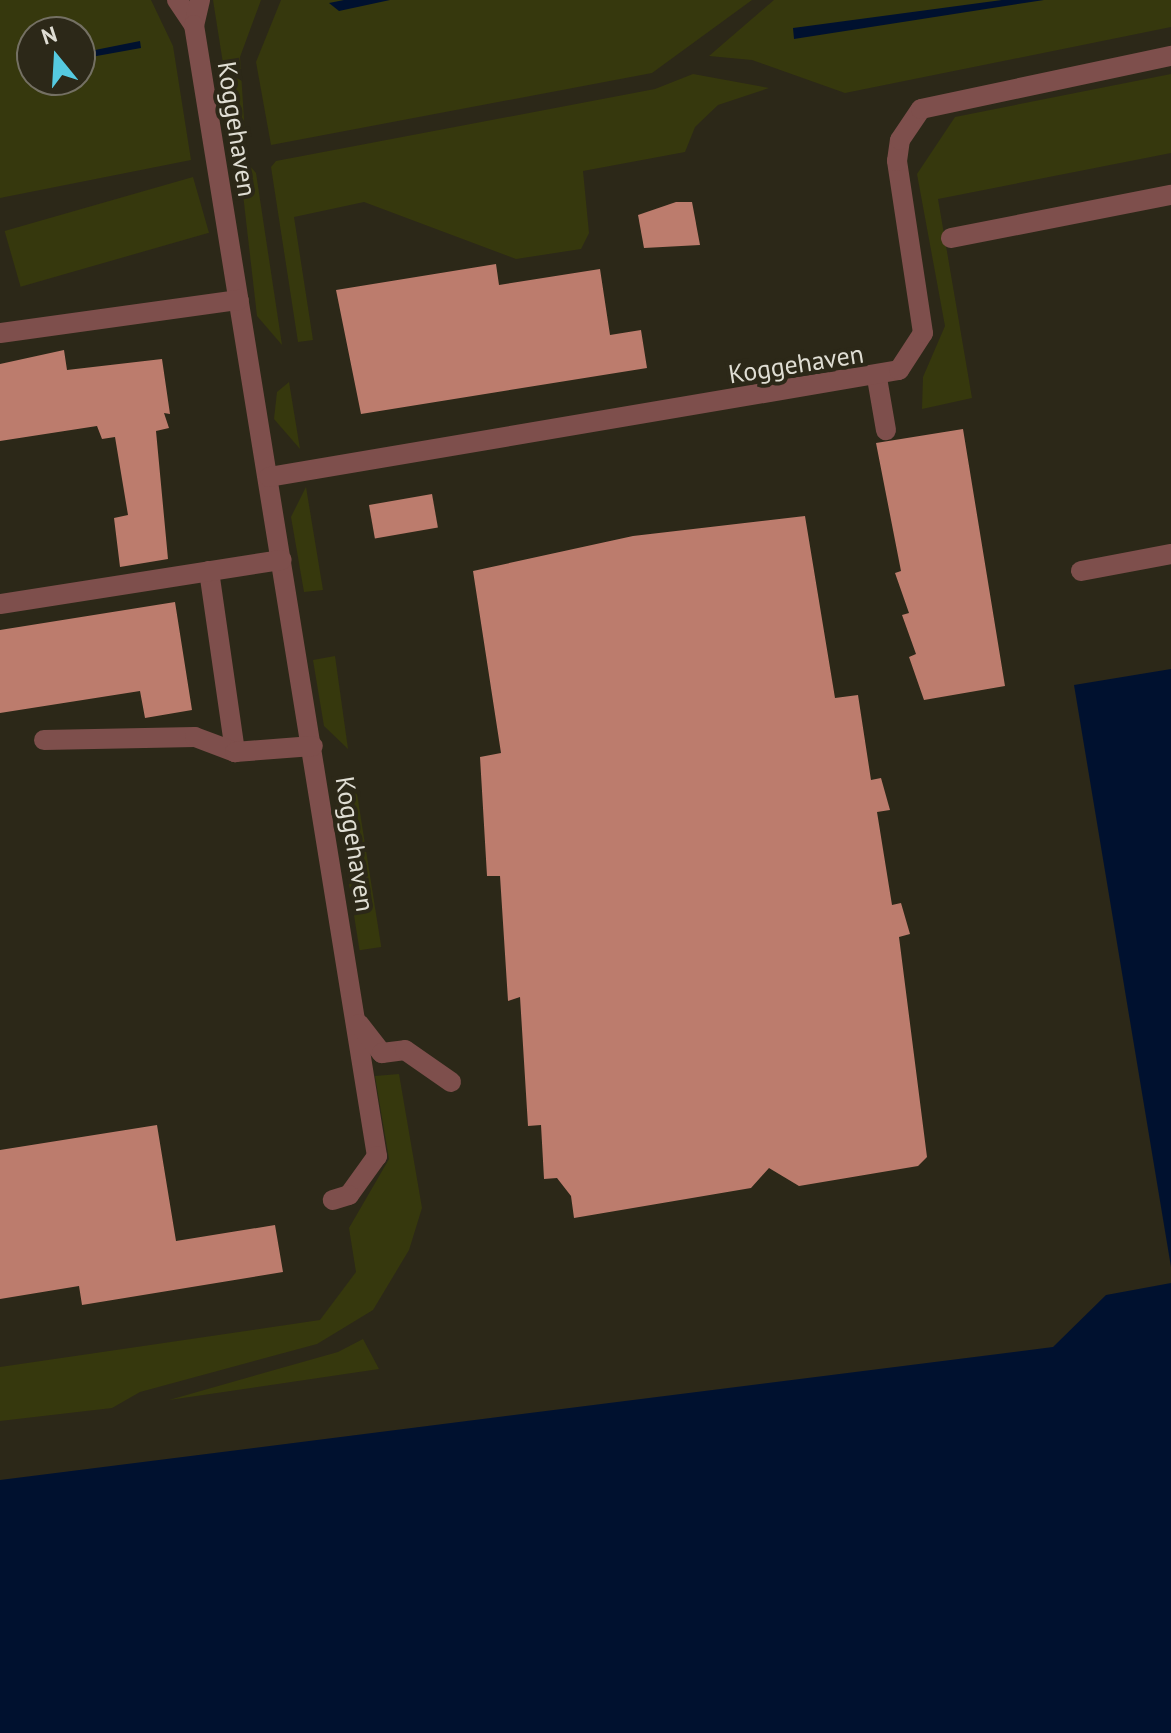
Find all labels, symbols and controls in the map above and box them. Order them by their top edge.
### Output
north arrow [16,16,96,96]
text: N [38,20,60,51]
street label: Koggehaven [211,59,263,199]
street label: Koggehaven [726,338,866,390]
street label: Koggehaven [329,774,381,914]

